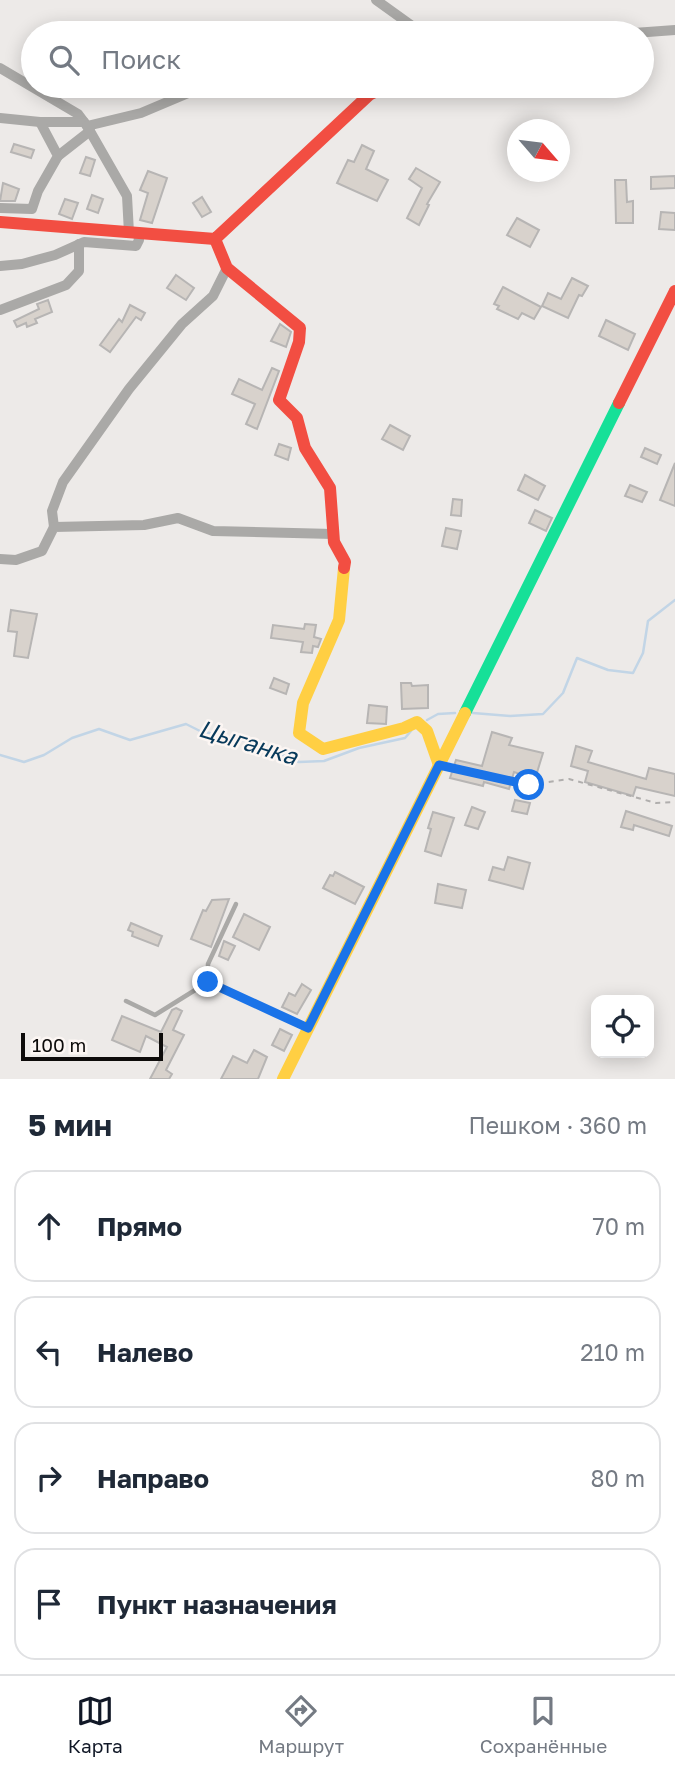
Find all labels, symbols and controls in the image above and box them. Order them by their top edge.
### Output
search box [21,21,654,98]
icon: search [45,41,83,79]
text: Поиск [101,44,181,75]
north arrow [507,119,570,182]
water label: Цыганка [196,713,303,771]
route start [513,769,544,800]
route end [192,966,223,997]
map controls [591,995,654,1058]
button: locate [591,995,654,1058]
scale bar [21,1030,163,1062]
text: 100 m [32,1033,86,1056]
text: 5 мин [28,1107,112,1143]
text: Пешком · 360 m [469,1111,647,1139]
icon: ahead [30,1207,68,1245]
text: Прямо [97,1211,182,1242]
text: 70 m [592,1212,645,1240]
icon: left [30,1333,68,1371]
text: Налево [97,1337,193,1368]
text: 210 m [580,1338,645,1366]
icon: right [30,1459,68,1497]
text: Направо [97,1463,209,1494]
text: 80 m [591,1464,645,1492]
icon: arrive [30,1585,68,1623]
text: Пункт назначения [97,1589,337,1620]
tab: Карта [68,1692,123,1757]
tab: Маршрут [258,1692,344,1757]
tab: Сохранённые [480,1692,607,1757]

